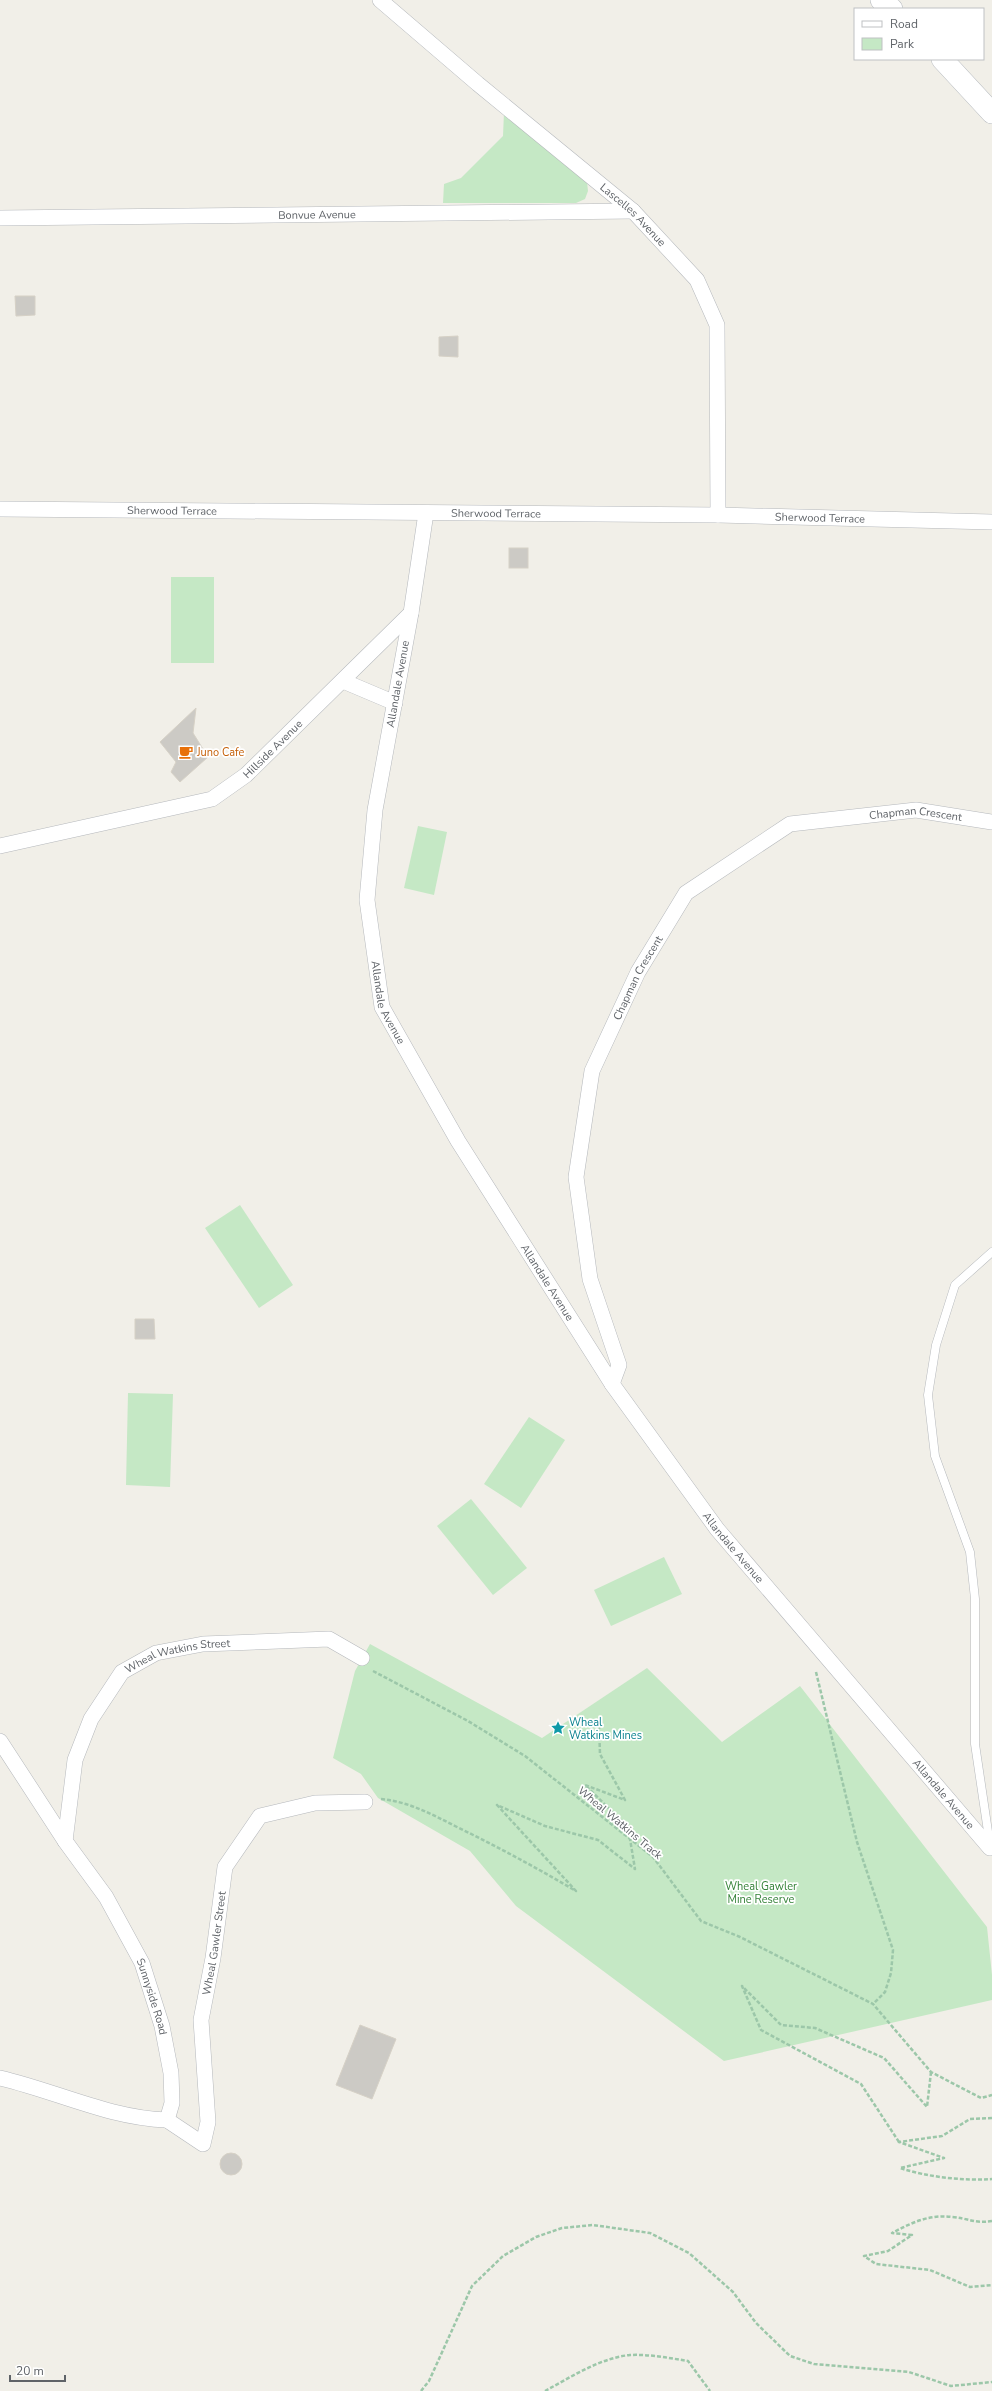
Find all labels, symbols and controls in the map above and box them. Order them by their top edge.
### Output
legend [854,8,984,60]
text: Road [890,16,918,32]
text: Park [890,36,915,52]
street label: Lascelles Avenue [597,180,670,250]
street label: Bonvue Avenue [278,207,356,222]
street label: Sherwood Terrace [127,503,217,518]
street label: Sherwood Terrace [451,505,541,521]
street label: Sherwood Terrace [775,509,865,526]
street label: Allandale Avenue [383,639,413,729]
street label: Hillside Avenue [240,716,306,782]
cafe icon: Juno Cafe [178,744,194,760]
place label: Juno Cafe [196,745,244,760]
street label: Chapman Crescent [868,803,963,825]
street label: Chapman Crescent [609,933,666,1022]
street label: Allandale Avenue [368,960,409,1047]
street label: Allandale Avenue [518,1241,578,1324]
street label: Allandale Avenue [699,1509,767,1586]
street label: Wheal Watkins Street [122,1635,231,1677]
place label: Wheal Watkins Mines [569,1715,642,1743]
place icon: Wheal Watkins Mines [550,1720,566,1736]
street label: Allandale Avenue [909,1755,978,1832]
street label: Wheal Watkins Track [575,1783,666,1863]
park label: Wheal Gawler Mine Reserve [725,1879,797,1907]
street label: Wheal Gawler Street [198,1890,229,1997]
street label: Sunnyside Road [133,1955,171,2036]
scale bar [10,2357,65,2383]
text: 20 m [16,2363,44,2379]

